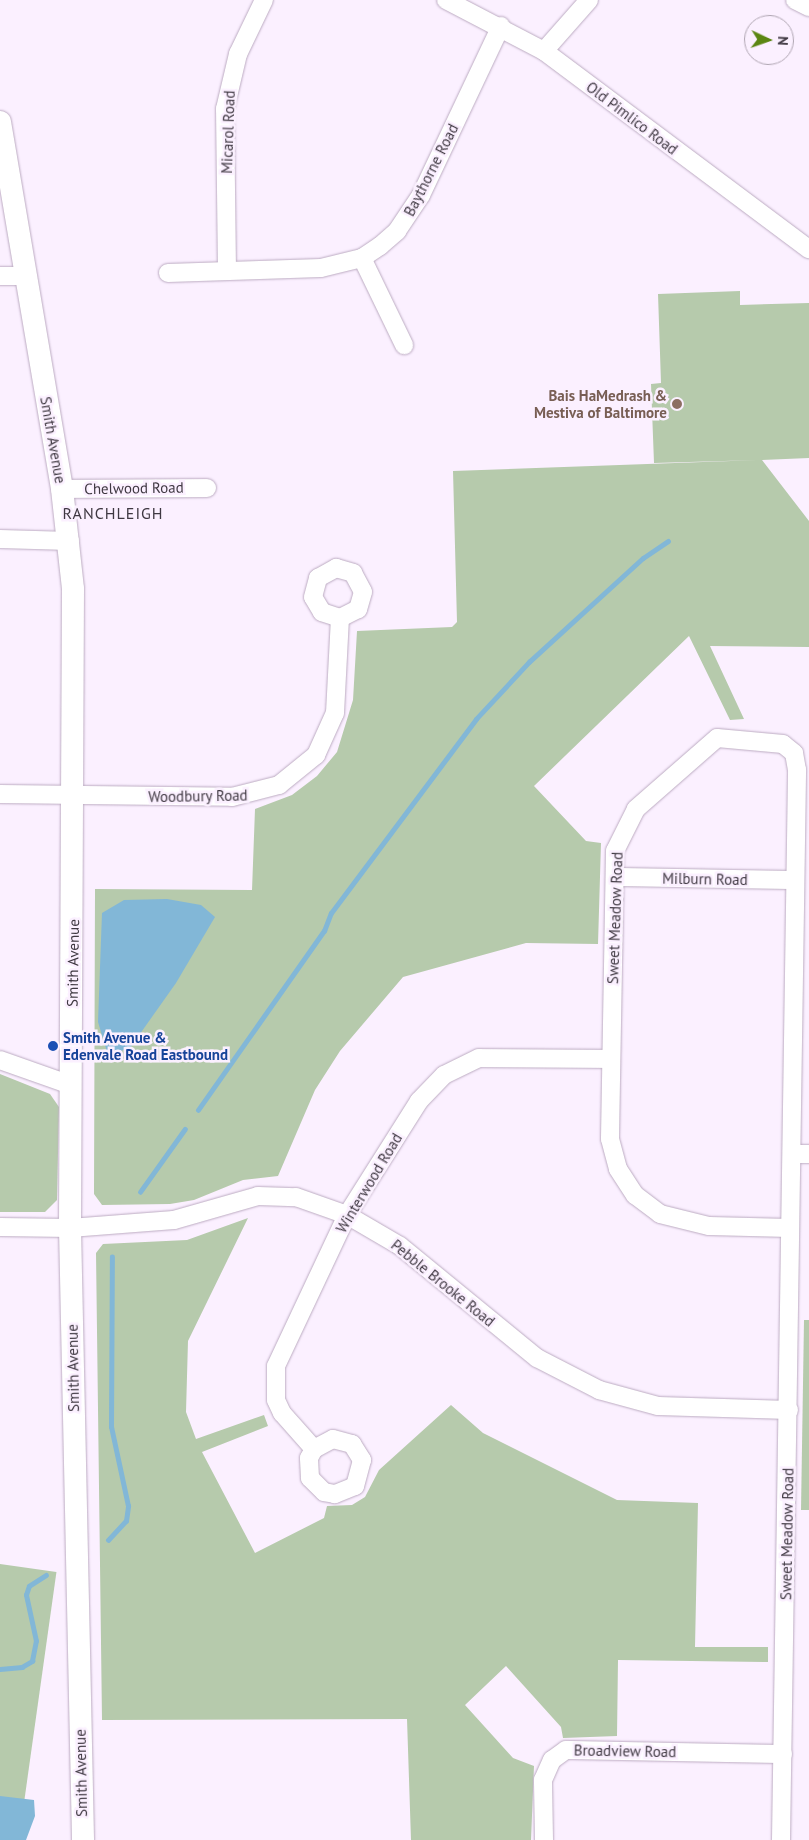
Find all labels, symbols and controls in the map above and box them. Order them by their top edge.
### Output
north arrow [744,15,794,65]
text: N [774,36,792,46]
street label: Old Pimlico Road [583,78,681,158]
street label: Micarol Road [218,90,238,174]
street label: Baythorne Road [400,121,462,219]
place label: Bais HaMedrash & Mestiva of Baltimore [534,386,667,421]
street label: Smith Avenue [36,395,70,485]
marker: Bais HaMedrash & Mestiva of Baltimore [671,398,683,410]
street label: Chelwood Road [84,478,184,498]
district label: RANCHLEIGH [61,503,165,523]
street label: Woodbury Road [148,786,248,806]
street label: Sweet Meadow Road [604,851,626,985]
street label: Milburn Road [662,869,748,889]
street label: Smith Avenue [63,919,83,1007]
place label: Smith Avenue & Edenvale Road Eastbound [63,1028,228,1063]
marker: Smith Avenue & Edenvale Road Eastbound [47,1040,59,1052]
street label: Winterwood Road [332,1130,406,1236]
street label: Pebble Brooke Road [388,1236,498,1330]
street label: Smith Avenue [63,1324,83,1412]
street label: Sweet Meadow Road [777,1468,797,1600]
street label: Smith Avenue [71,1729,91,1817]
street label: Broadview Road [573,1741,677,1761]

